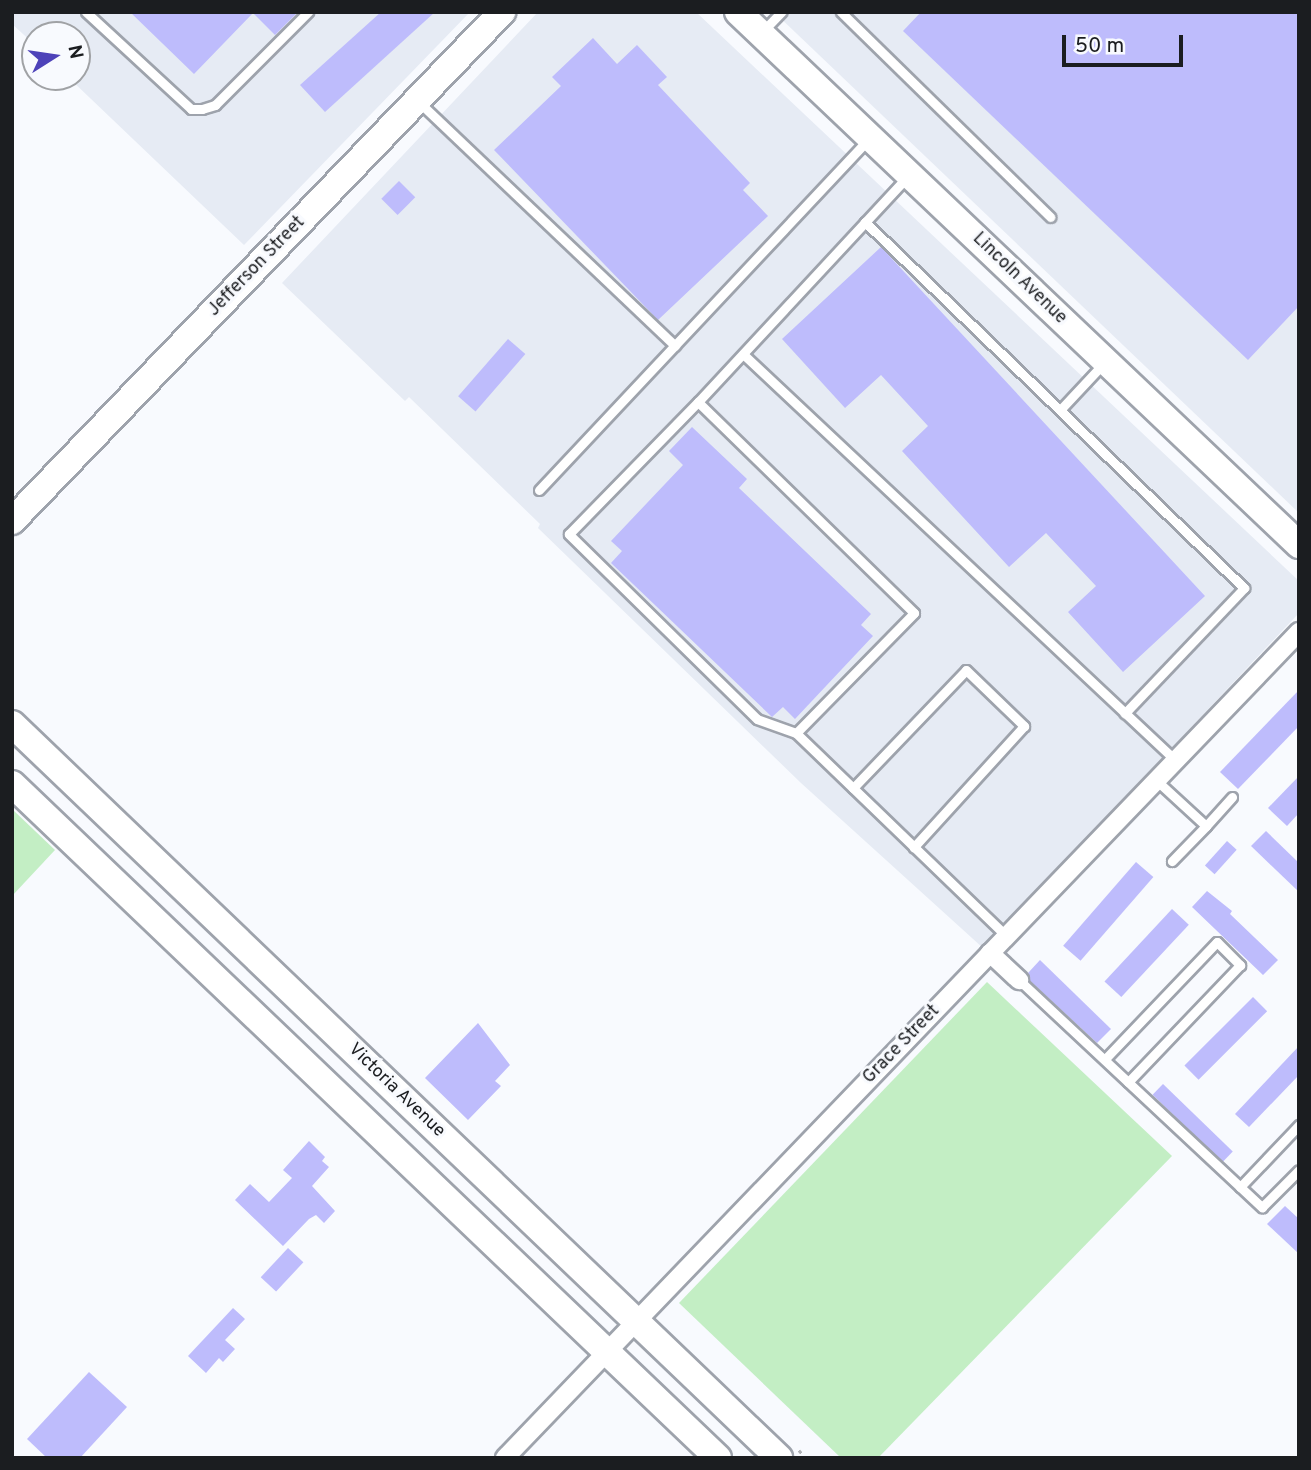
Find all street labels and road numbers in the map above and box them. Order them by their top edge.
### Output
street label: Jefferson Street [204,213,310,321]
street label: Lincoln Avenue [967,228,1071,330]
street label: Grace Street [859,1001,945,1089]
street label: Victoria Avenue [343,1039,449,1143]

